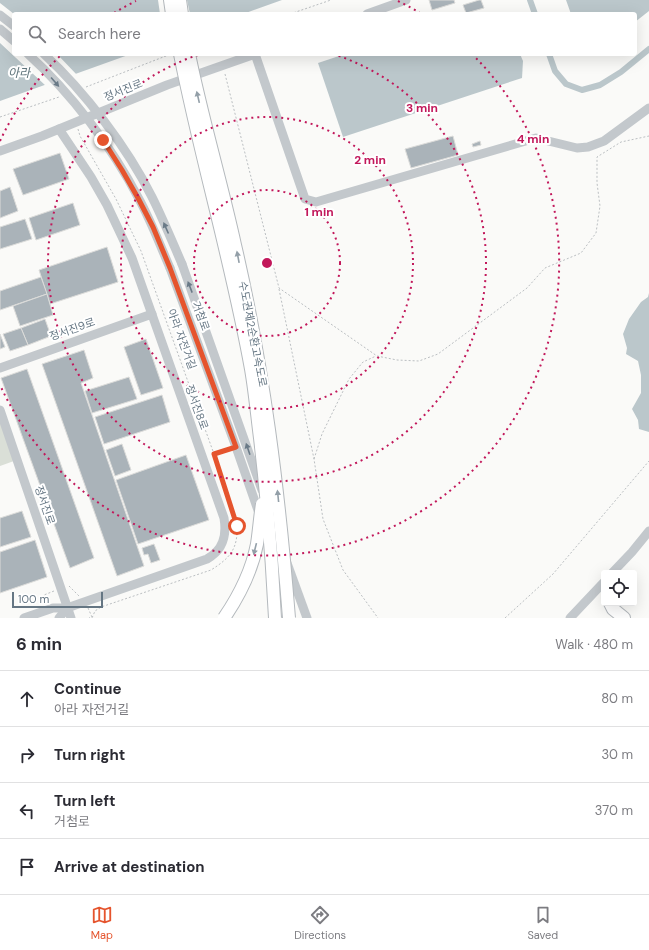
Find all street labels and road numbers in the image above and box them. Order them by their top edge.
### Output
street label: 정서진로 [102,76,144,104]
street label: 수도권제2순환고속도로 [236,280,270,388]
street label: 거첨로 [189,299,213,333]
street label: 아라 자전거길 [165,307,199,371]
street label: 정서진9로 [47,315,97,343]
street label: 정서진8로 [182,382,212,432]
street label: 정서진로 [32,484,58,526]

